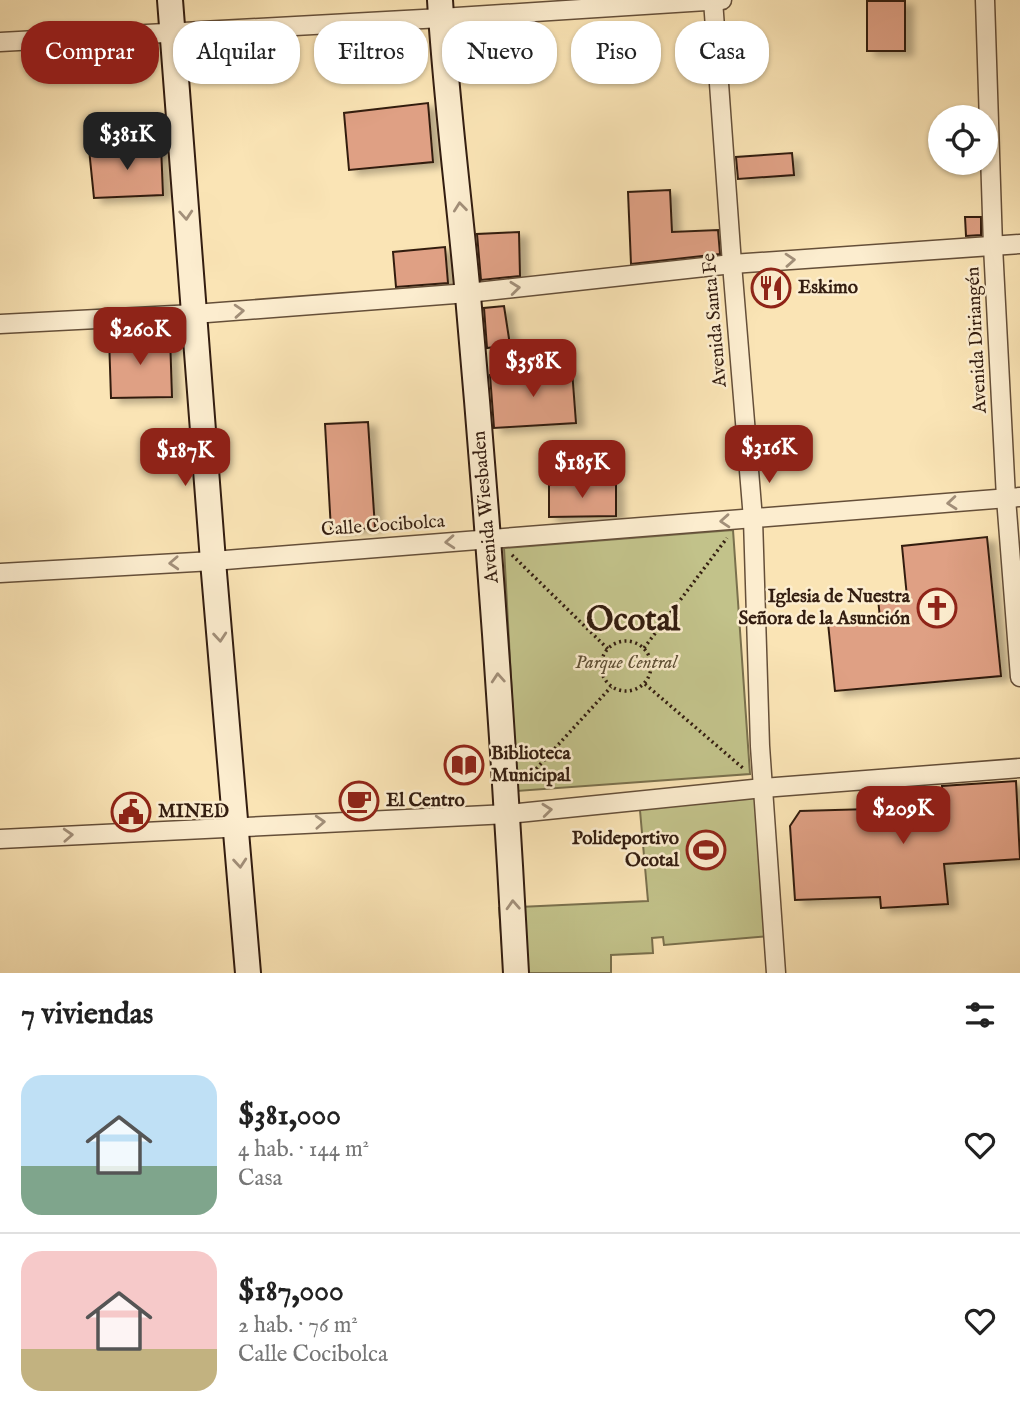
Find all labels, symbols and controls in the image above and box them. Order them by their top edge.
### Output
chip: Comprar [21,21,159,84]
chip: Alquilar [173,21,300,84]
chip: Filtros [314,21,428,84]
chip: Nuevo [442,21,557,84]
chip: Piso [571,21,661,84]
chip: Casa [675,21,769,84]
map controls [928,105,998,175]
button: locate [928,105,998,175]
pin: $381K [78,113,176,172]
text: $381K [99,120,155,149]
one-way arrow [452,201,467,213]
one-way arrow [179,209,194,220]
street label: Avenida Santa Fe [697,252,733,389]
one-way arrow [785,253,796,268]
street label: Avenida Diriangén [961,266,993,415]
restaurant icon: Eskimo [750,267,792,309]
place label: Eskimo [798,276,858,300]
one-way arrow [510,281,521,296]
one-way arrow [234,304,245,319]
pin: $260K [91,308,189,367]
text: $260K [109,315,171,344]
pin: $358K [484,340,582,399]
text: $358K [505,347,561,376]
pin: $316K [720,426,818,485]
pin: $187K [136,428,234,488]
street label: Avenida Wiesbaden [467,430,505,585]
text: $316K [741,433,797,462]
text: $187K [156,436,214,465]
pin: $185K [533,440,631,500]
text: $185K [554,448,610,477]
one-way arrow [946,495,957,510]
street label: Calle Cocibolca [320,510,446,542]
one-way arrow [719,513,730,528]
one-way arrow [444,534,455,549]
one-way arrow [168,555,179,570]
place label: Iglesia de Nuestra Señora de la Asunción [738,585,911,631]
church icon: Iglesia de Nuestra Señora de la Asunción [916,587,958,629]
district label: Ocotal [586,600,681,642]
one-way arrow [212,632,227,643]
park label: Parque Central [575,651,679,675]
one-way arrow [491,672,506,683]
place label: Biblioteca Municipal [491,742,571,788]
library icon: Biblioteca Municipal [443,744,485,786]
cafe icon: El Centro [338,780,380,822]
pin: $209K [854,786,952,846]
place label: El Centro [386,789,465,813]
public building icon: MINED [110,791,152,833]
text: $209K [872,794,934,823]
place label: MINED [158,800,229,824]
one-way arrow [542,803,553,818]
one-way arrow [315,815,326,830]
place label: Polideportivo Ocotal [572,827,680,873]
one-way arrow [63,828,74,843]
sports icon: Polideportivo Ocotal [685,829,727,871]
one-way arrow [232,858,247,869]
one-way arrow [505,899,520,910]
text: 7 viviendas [21,996,153,1034]
icon: filters [961,996,999,1034]
text: $381,000 [238,1097,341,1135]
icon: home [77,1103,161,1187]
icon: heart [961,1126,999,1164]
text: 4 hab. · 144 m² [238,1135,369,1164]
text: Casa [238,1164,282,1193]
text: $187,000 [238,1273,344,1311]
icon: home [77,1279,161,1363]
icon: heart [961,1302,999,1340]
text: 2 hab. · 76 m² [238,1311,358,1340]
text: Calle Cocibolca [238,1340,388,1369]

